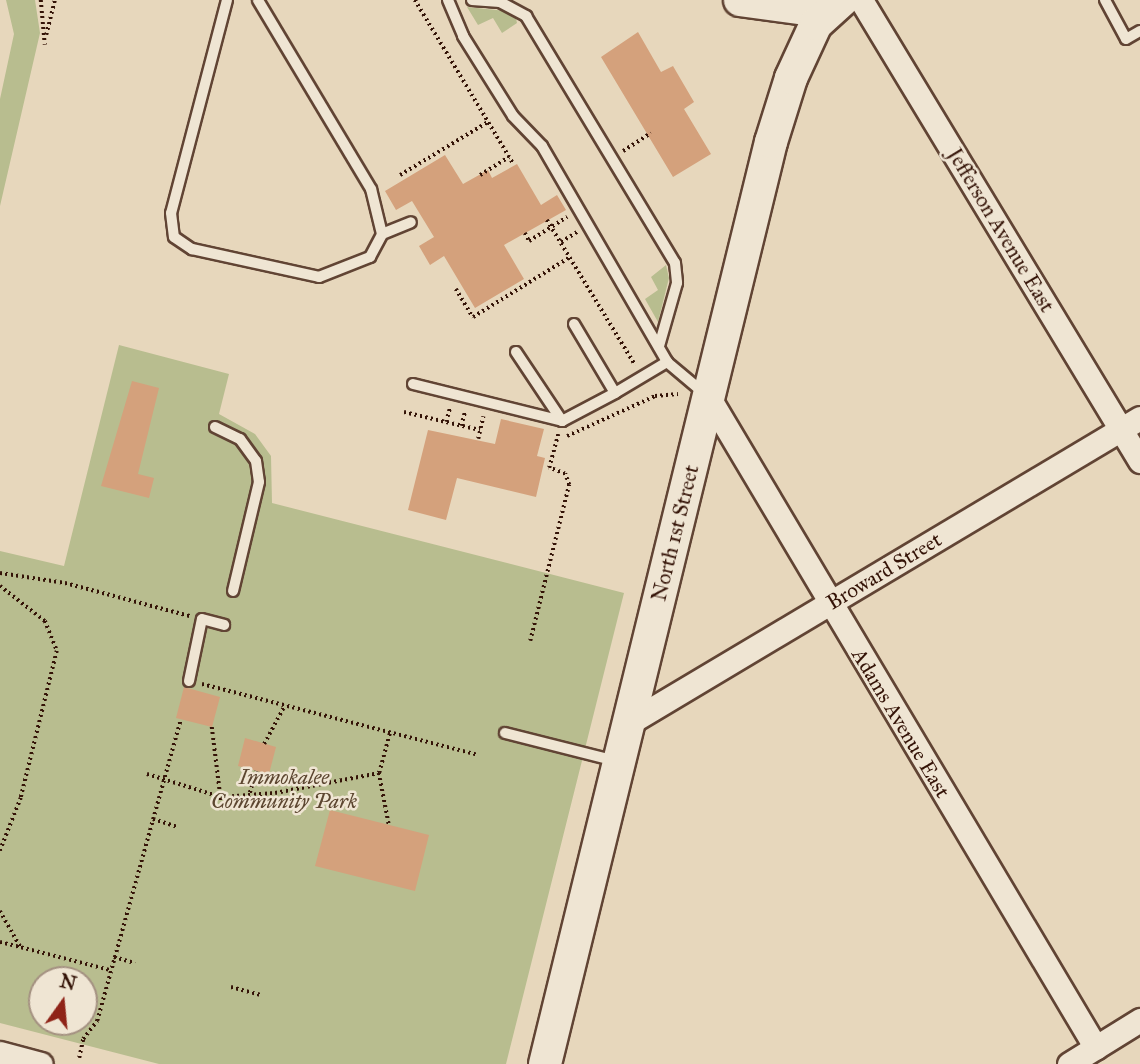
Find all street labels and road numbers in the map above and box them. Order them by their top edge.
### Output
street label: Jefferson Avenue East [942,143,1060,317]
street label: North 1st Street [646,462,704,604]
street label: Broward Street [822,527,946,615]
street label: Adams Avenue East [846,644,956,802]

